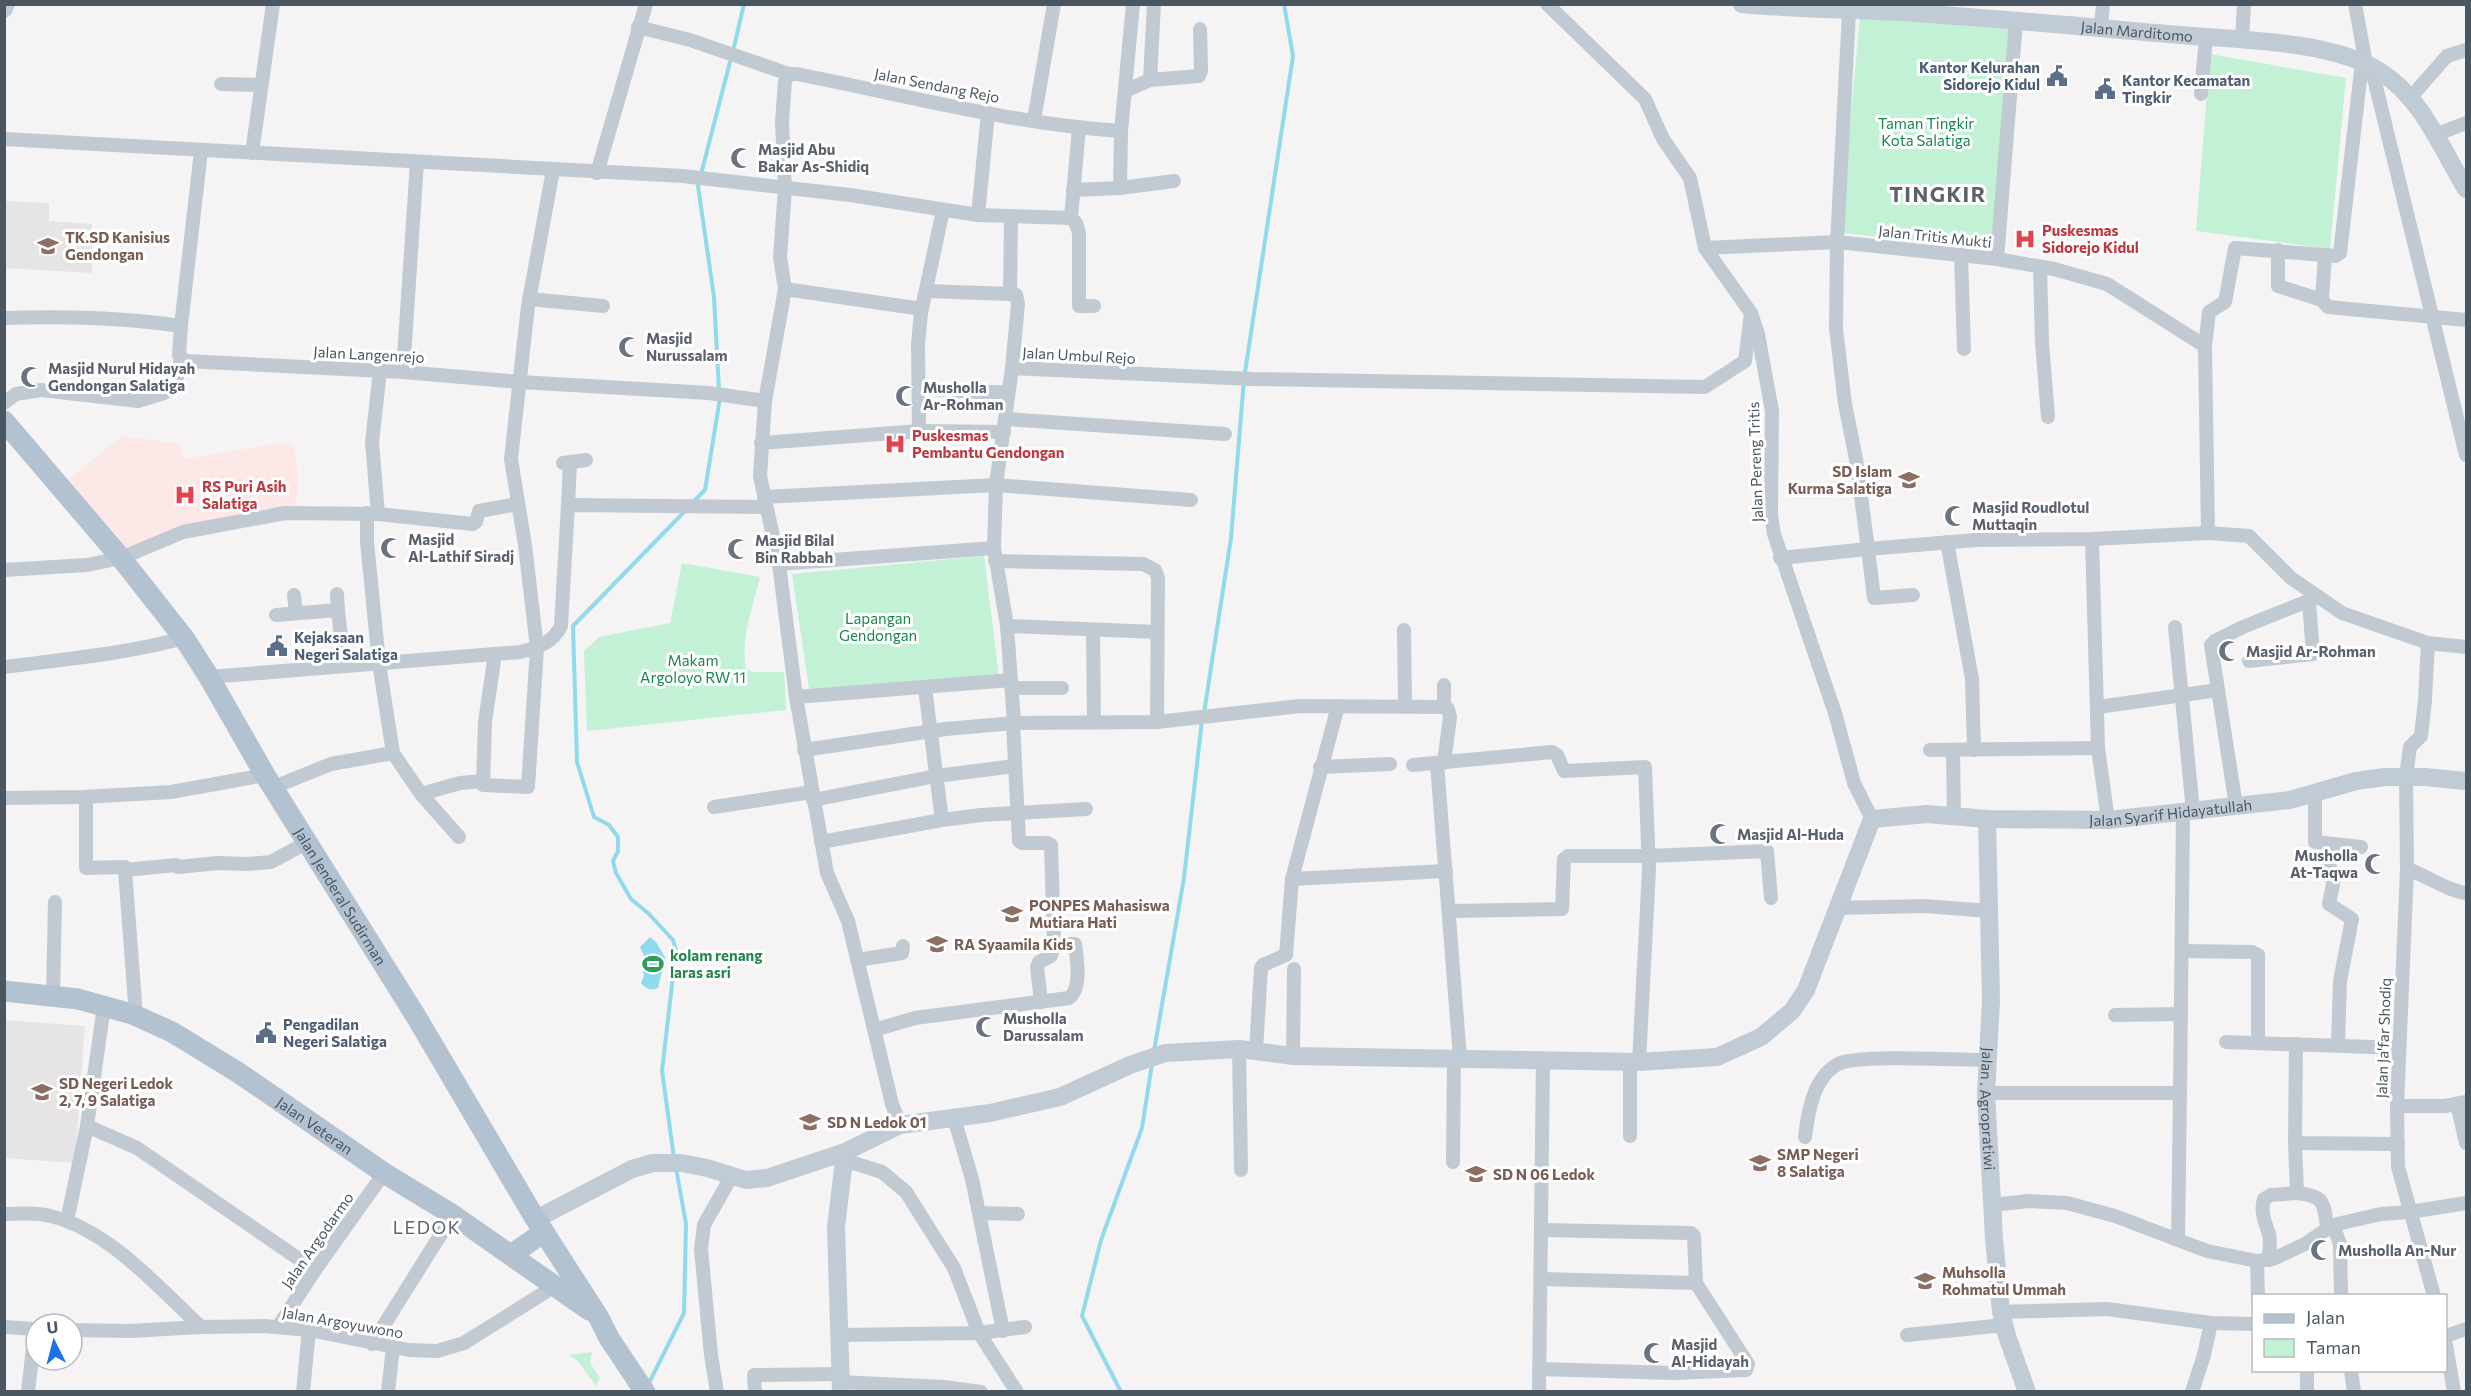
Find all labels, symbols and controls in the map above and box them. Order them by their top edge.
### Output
street label: Jalan Marditomo [2080,17,2194,45]
place label: Kantor Kelurahan Sidorejo Kidul [1919,58,2040,93]
street label: Jalan Sendang Rejo [873,64,1001,106]
public building icon: Kantor Kelurahan Sidorejo Kidul [2045,64,2069,88]
place label: Kantor Kecamatan Tingkir [2122,71,2250,106]
public building icon: Kantor Kecamatan Tingkir [2093,77,2117,101]
park label: Taman Tingkir Kota Salatiga [1878,114,1974,149]
place label: Masjid Abu Bakar As-Shidiq [758,140,869,175]
mosque icon: Masjid Abu Bakar As-Shidiq [729,146,753,170]
district label: TINGKIR [1889,181,1987,206]
street label: Jalan Tritis Mukti [1877,221,1993,251]
place label: Puskesmas Sidorejo Kidul [2042,221,2139,256]
hospital icon: Puskesmas Sidorejo Kidul [2013,227,2037,251]
place label: TK.SD Kanisius Gendongan [65,228,170,263]
school or university icon: TK.SD Kanisius Gendongan [36,234,60,258]
place label: Masjid Nurussalam [646,329,727,364]
mosque icon: Masjid Nurussalam [617,335,641,359]
street label: Jalan Langenrejo [313,342,425,366]
street label: Jalan Umbul Rejo [1022,343,1136,367]
place label: Masjid Nurul Hidayah Gendongan Salatiga [48,359,195,394]
mosque icon: Masjid Nurul Hidayah Gendongan Salatiga [19,365,43,389]
place label: Musholla Ar-Rohman [923,378,1004,413]
mosque icon: Musholla Ar-Rohman [894,384,918,408]
street label: Jalan Pereng Tritis [1744,401,1766,523]
place label: Puskesmas Pembantu Gendongan [912,426,1064,461]
hospital icon: Puskesmas Pembantu Gendongan [883,432,907,456]
place label: SD Islam Kurma Salatiga [1788,462,1892,497]
school or university icon: SD Islam Kurma Salatiga [1897,468,1921,492]
place label: RS Puri Asih Salatiga [202,477,286,512]
hospital icon: RS Puri Asih Salatiga [173,483,197,507]
place label: Masjid Roudlotul Muttaqin [1972,498,2089,533]
mosque icon: Masjid Roudlotul Muttaqin [1943,504,1967,528]
place label: Masjid Al-Lathif Siradj [408,530,514,565]
place label: Masjid Bilal Bin Rabbah [755,531,834,566]
mosque icon: Masjid Al-Lathif Siradj [379,536,403,560]
mosque icon: Masjid Bilal Bin Rabbah [726,537,750,561]
park label: Lapangan Gendongan [839,609,917,644]
place label: Kejaksaan Negeri Salatiga [294,628,398,663]
public building icon: Kejaksaan Negeri Salatiga [265,634,289,658]
mosque icon: Masjid Ar-Rohman [2217,639,2241,663]
place label: Masjid Ar-Rohman [2246,642,2376,660]
park label: Makam Argoloyo RW 11 [640,651,746,686]
street label: Jalan Syarif Hidayatullah [2089,795,2253,829]
mosque icon: Masjid Al-Huda [1708,822,1732,846]
street label: Jalan Jenderal Sudirman [291,824,390,968]
place label: Masjid Al-Huda [1737,825,1844,843]
place label: Musholla At-Taqwa [2290,846,2358,881]
mosque icon: Musholla At-Taqwa [2363,852,2387,876]
place label: PONPES Mahasiswa Mutiara Hati [1029,896,1170,931]
school or university icon: PONPES Mahasiswa Mutiara Hati [1000,902,1024,926]
school or university icon: RA Syaamila Kids [925,932,949,956]
place label: RA Syaamila Kids [954,935,1073,953]
place label: kolam renang laras asri [670,946,763,981]
sports icon: kolam renang laras asri [641,952,665,976]
street label: Jalan Ja'far Shodiq [2372,977,2394,1099]
place label: Musholla Darussalam [1003,1009,1084,1044]
place label: Pengadilan Negeri Salatiga [283,1015,387,1050]
mosque icon: Musholla Darussalam [974,1015,998,1039]
public building icon: Pengadilan Negeri Salatiga [254,1021,278,1045]
street label: Jalan . Agropratiwi [1977,1047,1999,1171]
place label: SD Negeri Ledok 2, 7, 9 Salatiga [59,1074,174,1109]
school or university icon: SD Negeri Ledok 2, 7, 9 Salatiga [30,1080,54,1104]
street label: Jalan Veteran [273,1093,356,1158]
school or university icon: SD N Ledok 01 [798,1110,822,1134]
place label: SD N Ledok 01 [827,1113,927,1131]
place label: SMP Negeri 8 Salatiga [1777,1145,1859,1180]
school or university icon: SMP Negeri 8 Salatiga [1748,1151,1772,1175]
school or university icon: SD N 06 Ledok [1464,1162,1488,1186]
place label: SD N 06 Ledok [1493,1165,1595,1183]
street label: Jalan Argodarmo [277,1188,357,1292]
district label: LEDOK [393,1216,461,1238]
mosque icon: Musholla An-Nur [2309,1238,2333,1262]
place label: Musholla An-Nur [2338,1241,2456,1259]
place label: Muhsolla Rohmatul Ummah [1942,1263,2066,1298]
school or university icon: Muhsolla Rohmatul Ummah [1913,1269,1937,1293]
legend [2252,1294,2447,1372]
street label: Jalan Argoyuwono [281,1302,405,1342]
text: Jalan [2306,1306,2345,1328]
north arrow [24,1312,84,1372]
text: U [46,1317,59,1337]
place label: Masjid Al-Hidayah [1671,1335,1749,1370]
text: Taman [2306,1336,2361,1358]
mosque icon: Masjid Al-Hidayah [1642,1341,1666,1365]

